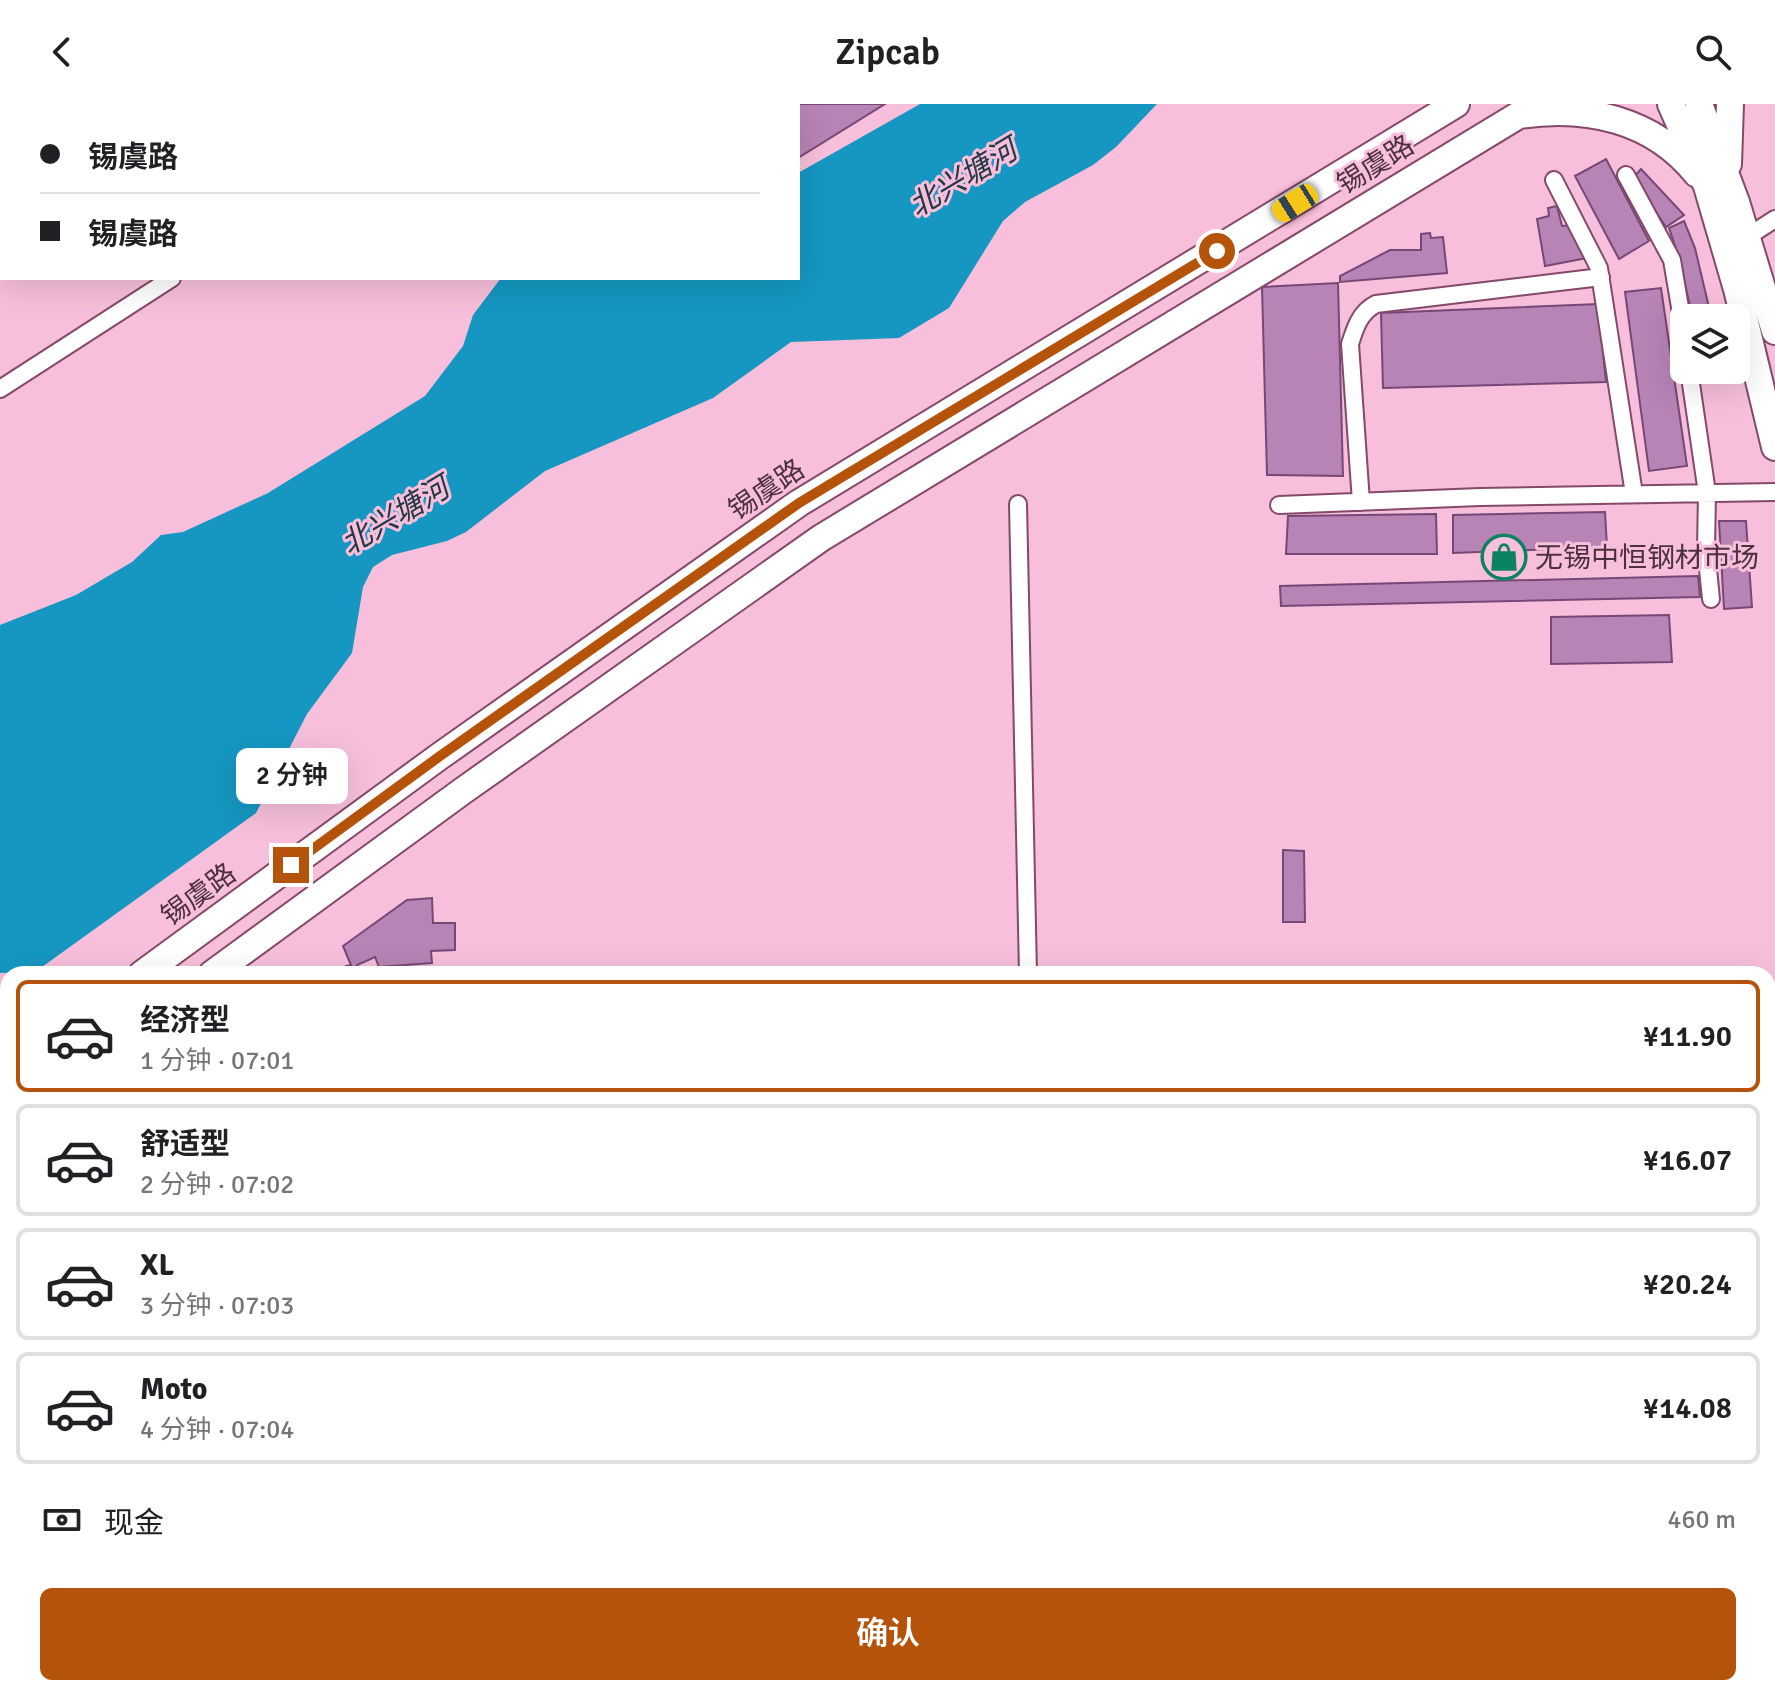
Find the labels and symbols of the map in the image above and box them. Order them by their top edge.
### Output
street label: 锡虞路 [1331,128,1420,202]
water label: 北兴塘河 [902,129,1029,225]
car [1268,180,1322,226]
route start [1199,233,1235,269]
street label: 锡虞路 [722,452,811,527]
water label: 北兴塘河 [334,467,461,563]
shop icon: 无锡中恒钢材市场 [1480,533,1528,581]
place label: 无锡中恒钢材市场 [1535,541,1759,575]
callout: 2 分钟 [235,749,347,805]
route end [273,847,309,883]
street label: 锡虞路 [155,856,243,933]

